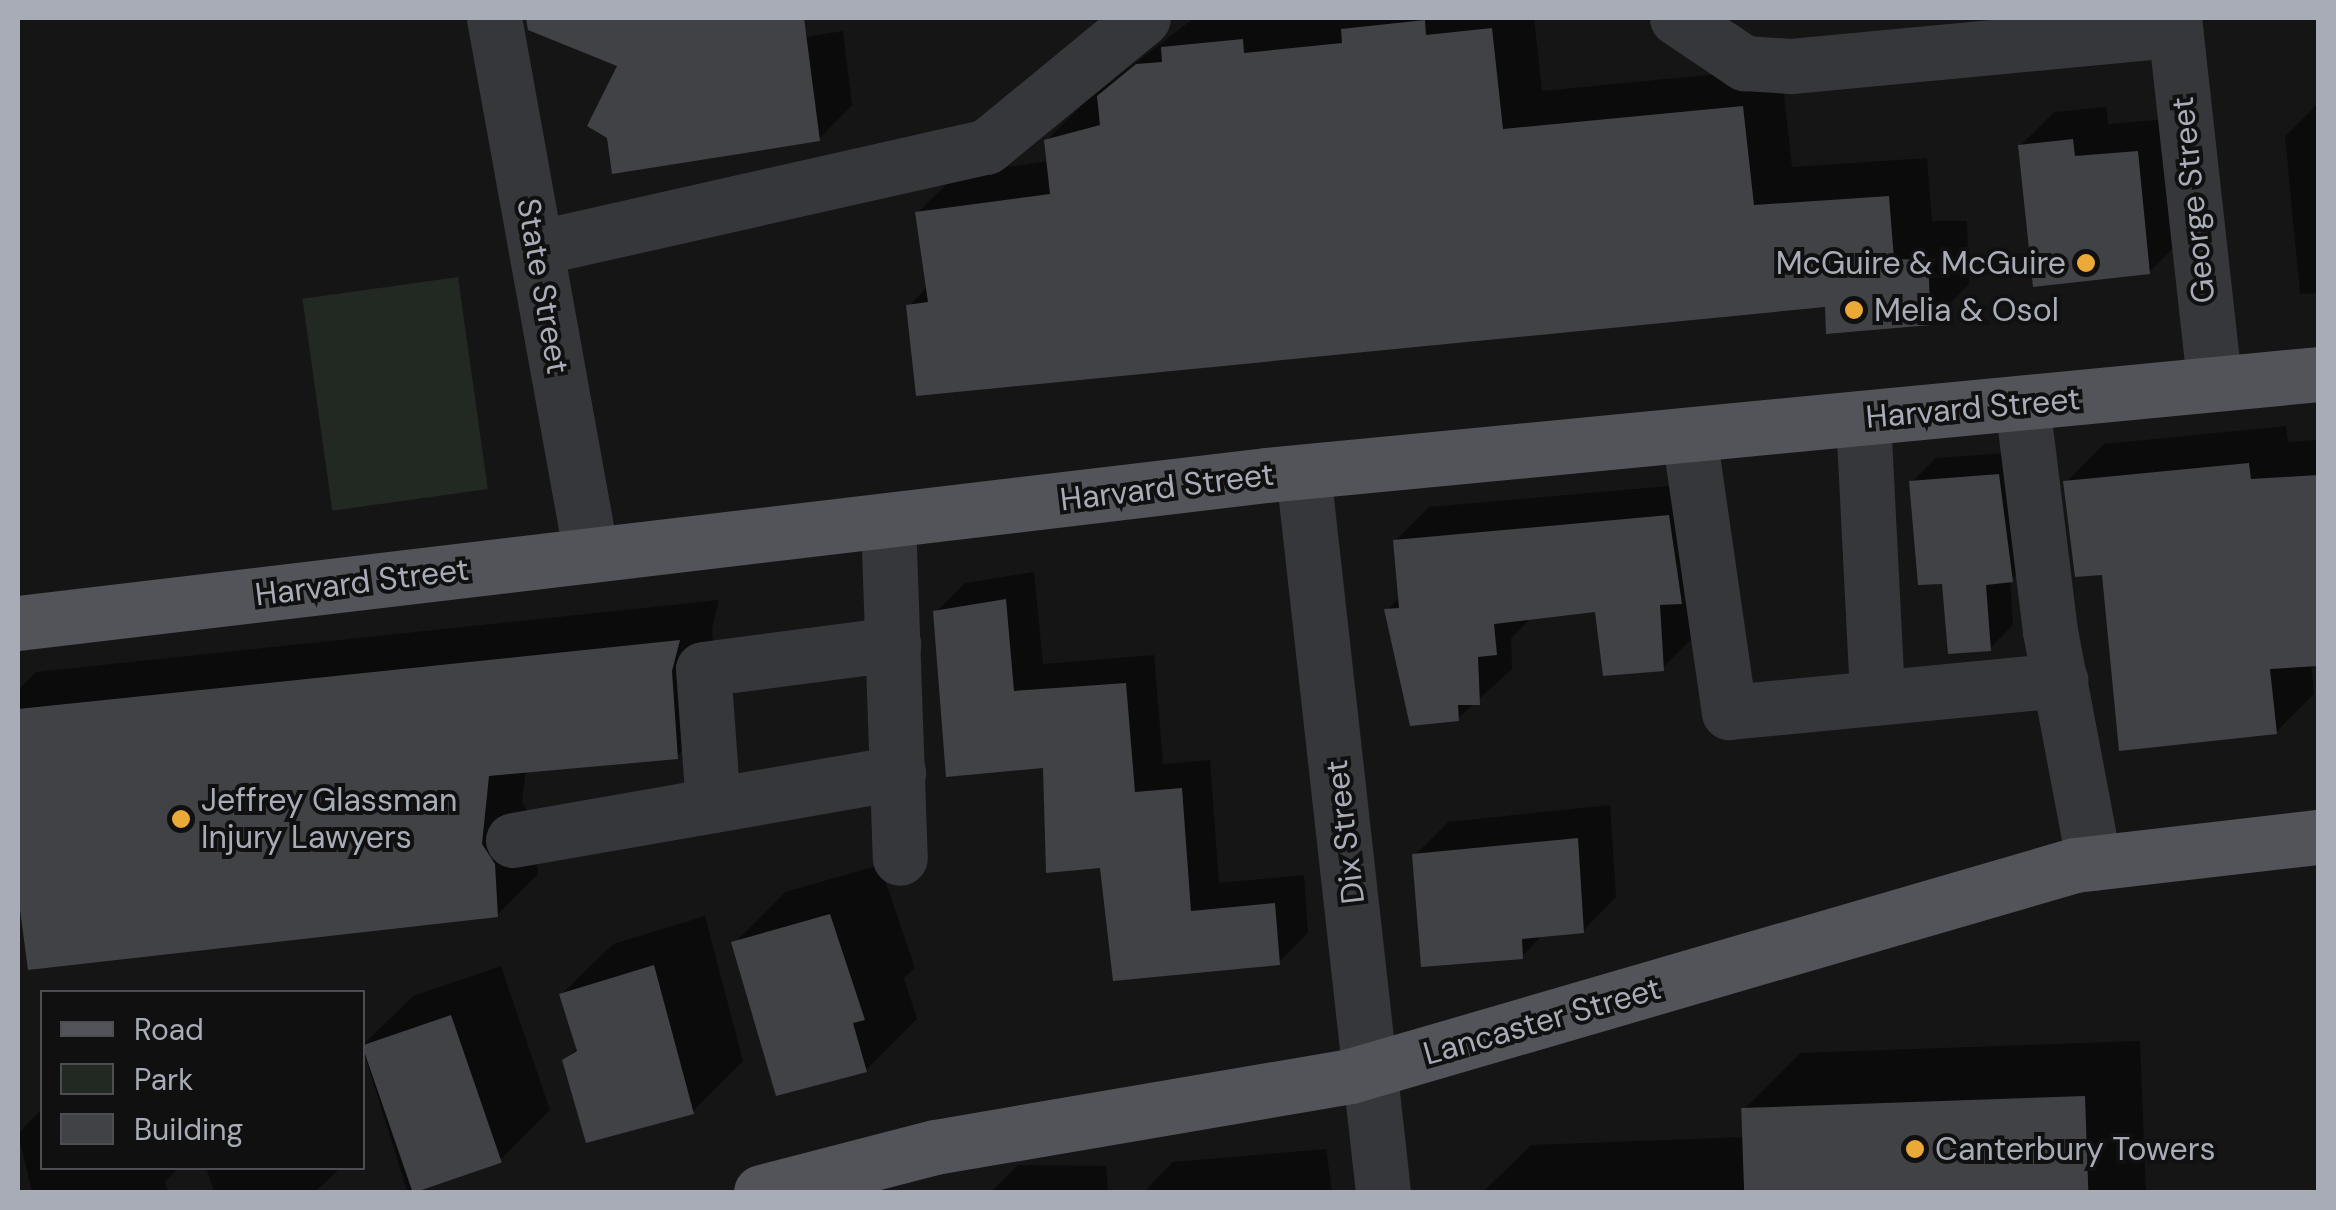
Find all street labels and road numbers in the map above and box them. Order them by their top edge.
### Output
street label: George Street [2163,95,2223,305]
street label: State Street [509,195,577,377]
street label: Harvard Street [1864,380,2082,436]
street label: Harvard Street [1058,455,1276,519]
street label: Harvard Street [253,550,471,614]
street label: Dix Street [1317,758,1373,906]
street label: Lancaster Street [1419,969,1665,1073]

